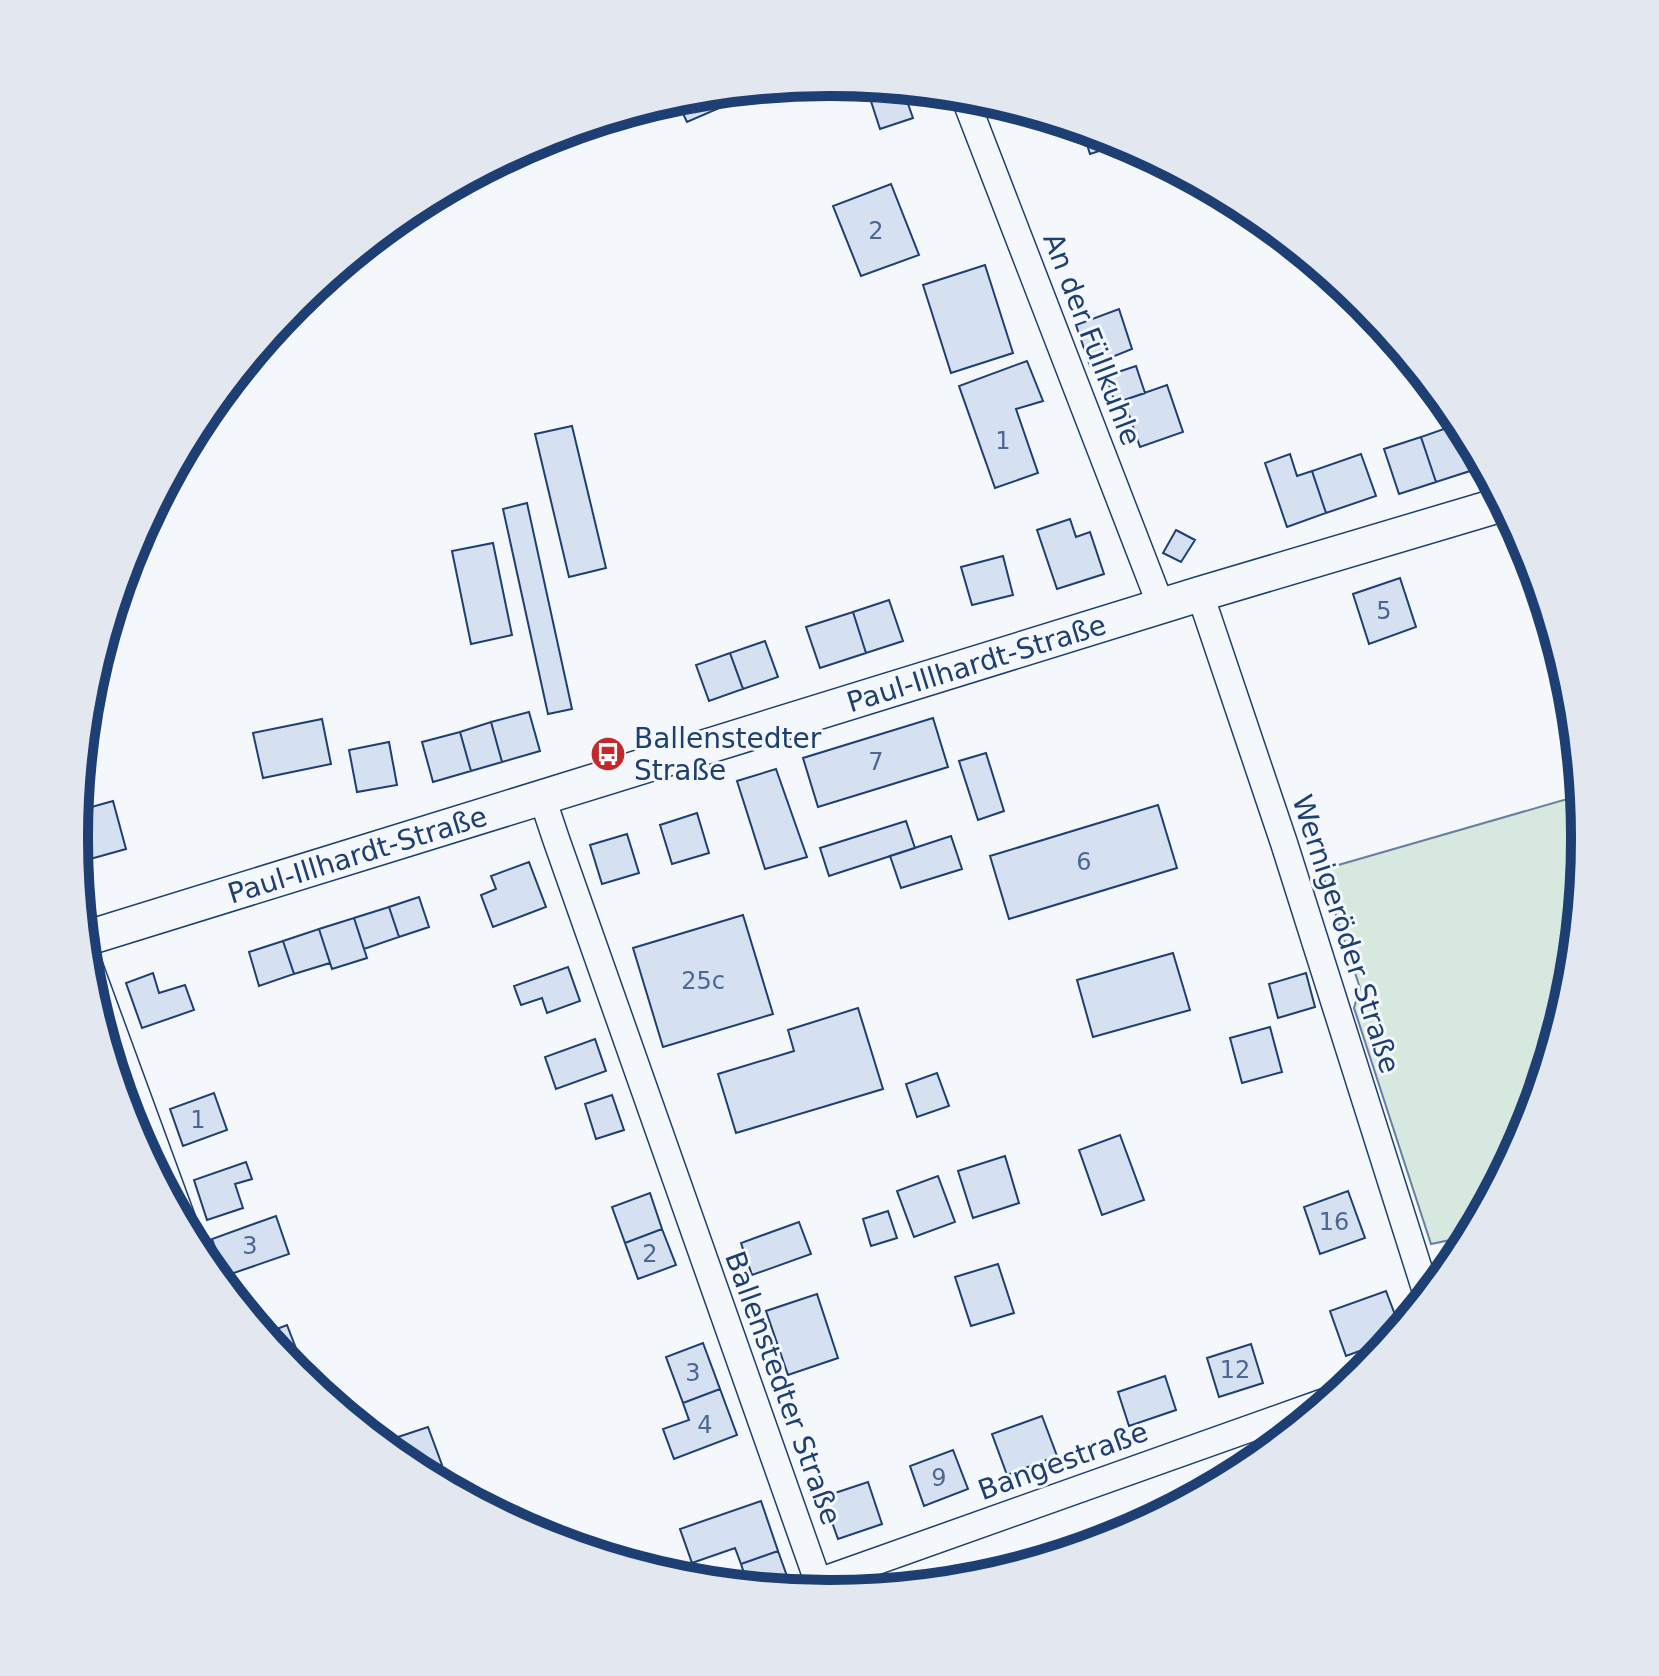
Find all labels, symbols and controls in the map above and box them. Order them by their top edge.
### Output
house number: 2 [868,217,884,245]
street label: An der Füllkuhle [1036,228,1148,450]
house number: 1 [995,427,1011,455]
house number: 5 [1376,597,1392,625]
street label: Paul-Illhardt-Straße [843,608,1110,719]
place label: Ballenstedter Straße [634,722,822,787]
bus stop icon: Ballenstedter Straße [589,735,627,773]
house number: 7 [868,748,884,776]
street label: Wernigeröder Straße [1285,791,1407,1077]
street label: Paul-Illhardt-Straße [224,799,491,910]
house number: 6 [1076,848,1092,876]
house number: 25c [681,967,725,995]
house number: 1 [190,1106,206,1134]
house number: 16 [1319,1208,1349,1236]
house number: 3 [242,1232,258,1260]
house number: 2 [642,1240,658,1268]
street label: Ballenstedter Straße [718,1247,848,1529]
house number: 12 [1220,1356,1250,1384]
house number: 3 [685,1359,701,1387]
house number: 4 [697,1411,713,1439]
street label: Bangestraße [974,1415,1152,1507]
house number: 9 [931,1464,947,1492]

